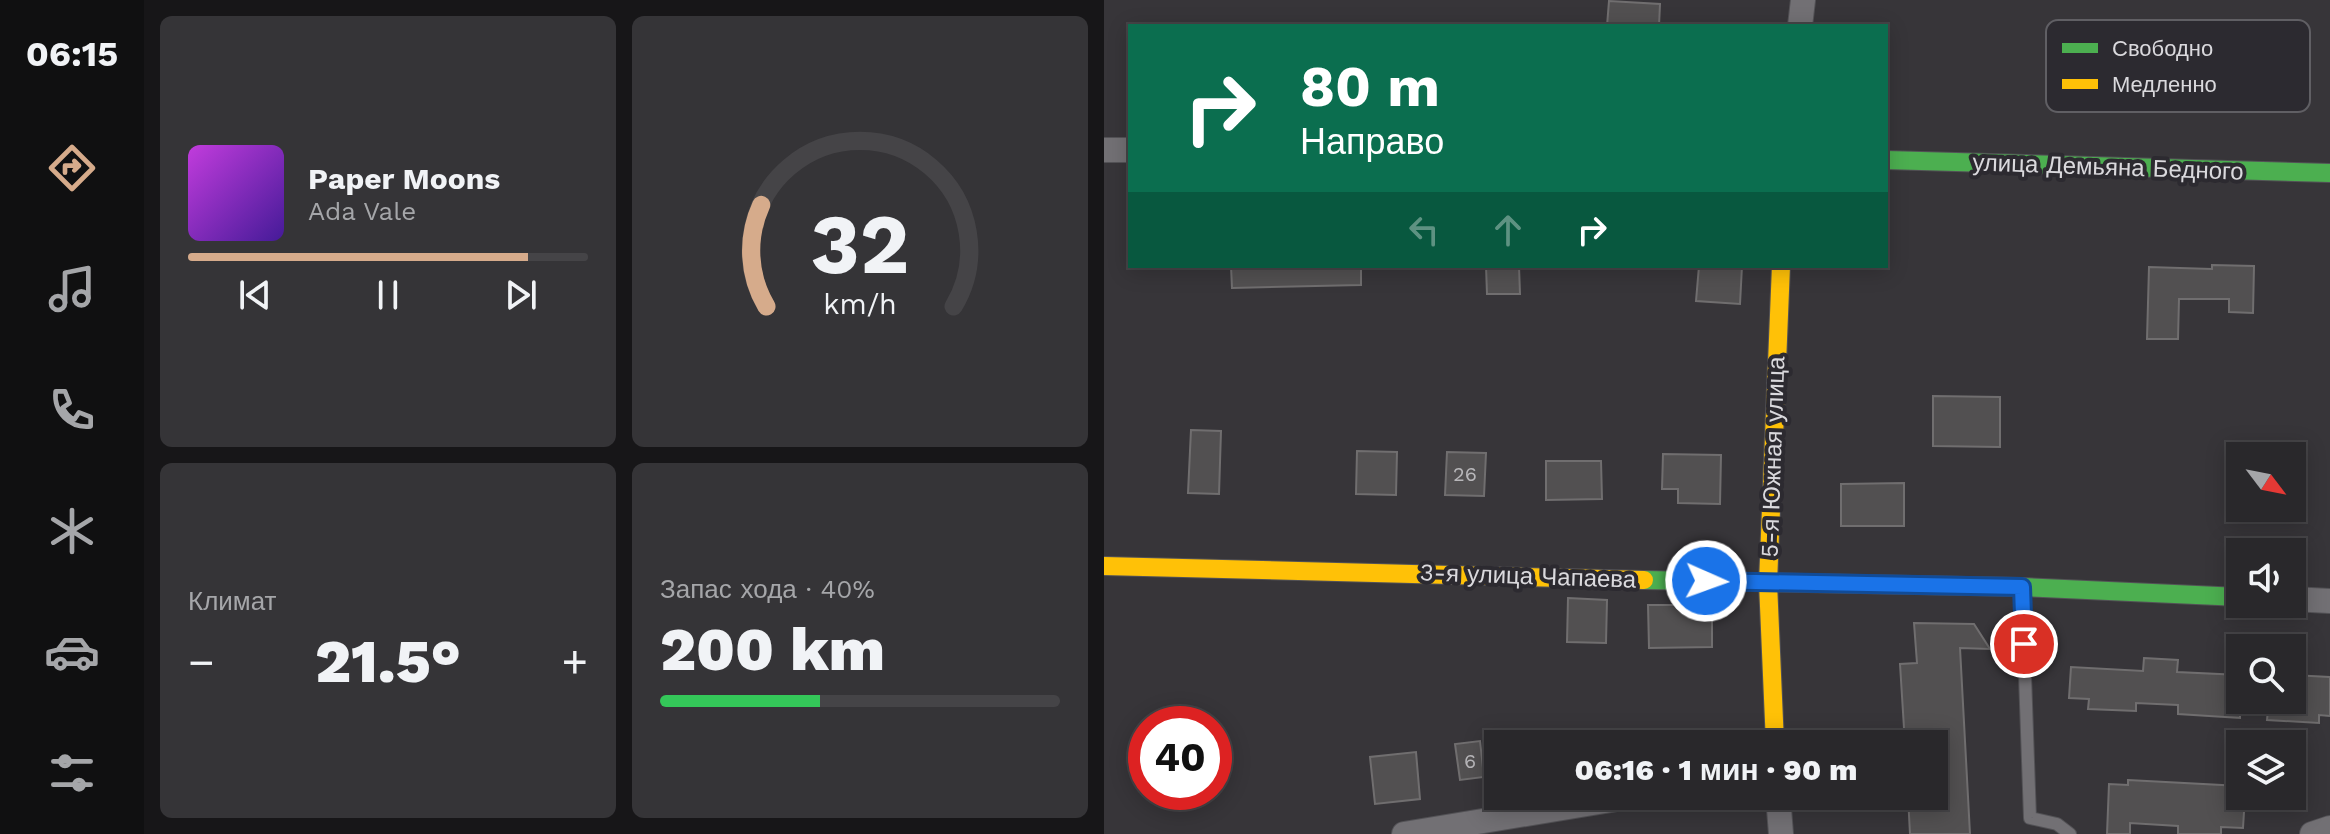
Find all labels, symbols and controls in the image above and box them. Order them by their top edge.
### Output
legend [2046,20,2310,112]
text: 06:15 [26,33,118,75]
text: Свободно [2112,36,2213,61]
text: 80 m [1300,54,1440,120]
icon: right [1168,56,1272,160]
text: Медленно [2112,72,2217,97]
text: Направо [1300,121,1444,163]
icon: directions [44,140,100,196]
street label: улица Демьяна Бедного [1972,148,2244,186]
text: Paper Moons [308,161,500,196]
text: Ada Vale [308,196,416,226]
text: 32 [811,196,909,293]
icon: left [1402,208,1446,252]
icon: ahead [1486,208,1530,252]
icon: right [1570,208,1614,252]
icon: music [44,261,100,317]
icon: previous [233,273,277,317]
icon: pause [366,273,410,317]
icon: next [499,273,543,317]
text: km/h [823,287,897,321]
street label: 5-я Южная улица [1755,355,1791,558]
icon: phone [44,382,100,438]
north arrow [2226,442,2306,522]
map controls [2226,442,2306,810]
house number: 26 [1453,462,1477,486]
icon: climate [44,503,100,559]
button: sound [2226,538,2306,618]
position arrow [1664,539,1748,623]
street label: 3-я улица Чапаева [1419,558,1637,594]
text: Запас хода · 40% [660,574,875,604]
text: Климат [188,586,277,616]
pin [1990,610,2058,678]
text: 200 km [660,614,885,685]
icon: arrive [2002,622,2046,666]
icon: car [44,624,100,680]
text: 21.5° [315,626,461,697]
button: search [2226,634,2306,714]
text: − [188,636,215,688]
text: + [561,636,588,688]
speed limit sign: 40 [1128,706,1232,810]
button: layers [2226,730,2306,810]
icon: filters [44,745,100,801]
house number: 6 [1464,749,1476,773]
text: 06:16 · 1 мин · 90 m [1575,752,1857,787]

